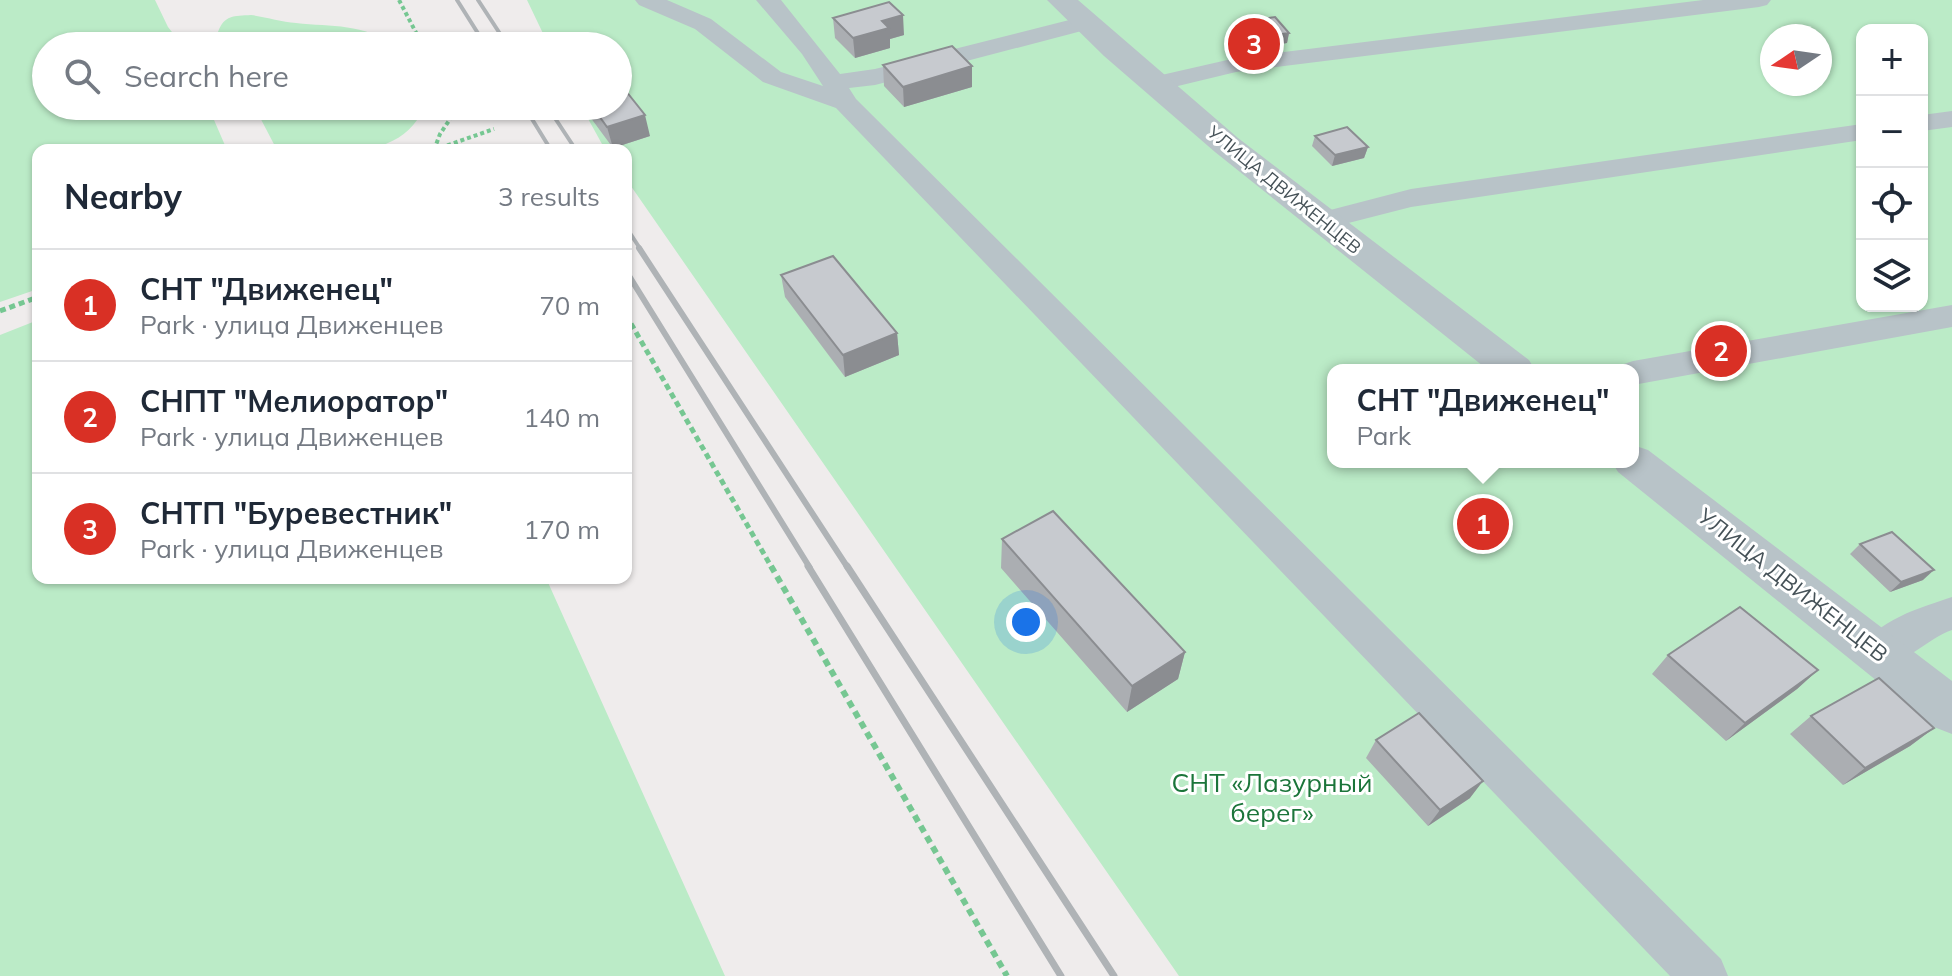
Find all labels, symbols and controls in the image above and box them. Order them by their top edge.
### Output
pin: 3 [1228,14,1280,74]
north arrow [1760,24,1832,96]
map controls [1856,24,1928,312]
button: + [1856,24,1928,96]
search box [32,32,632,120]
icon: search [60,54,104,98]
text: Search here [124,57,289,95]
button: − [1856,96,1928,168]
street label: УЛИЦА ДВИЖЕНЦЕВ [1202,120,1366,259]
button: locate [1856,168,1928,240]
text: Nearby [64,175,182,218]
text: 3 results [498,180,600,213]
button: layers [1856,240,1928,312]
text: СНТ "Движенец" [140,270,393,308]
text: 1 [82,289,98,322]
text: 70 m [539,289,600,322]
text: Park · улица Движенцев [140,308,443,341]
pin: 2 [1695,321,1747,381]
popup [1327,364,1639,468]
text: СНТ "Движенец" [1356,381,1610,419]
text: СНПТ "Мелиоратор" [140,382,448,420]
text: 2 [82,401,98,434]
text: 140 m [524,401,600,434]
text: Park [1356,419,1411,452]
text: Park · улица Движенцев [140,420,443,453]
text: СНТП "Буревестник" [140,494,452,532]
pin: 1 [1457,494,1509,554]
street label: УЛИЦА ДВИЖЕНЦЕВ [1692,501,1894,668]
text: 3 [82,513,98,546]
text: 170 m [524,513,600,546]
text: Park · улица Движенцев [140,532,443,565]
your location [1006,602,1046,642]
park label: СНТ «Лазурный берег» [1172,766,1372,829]

